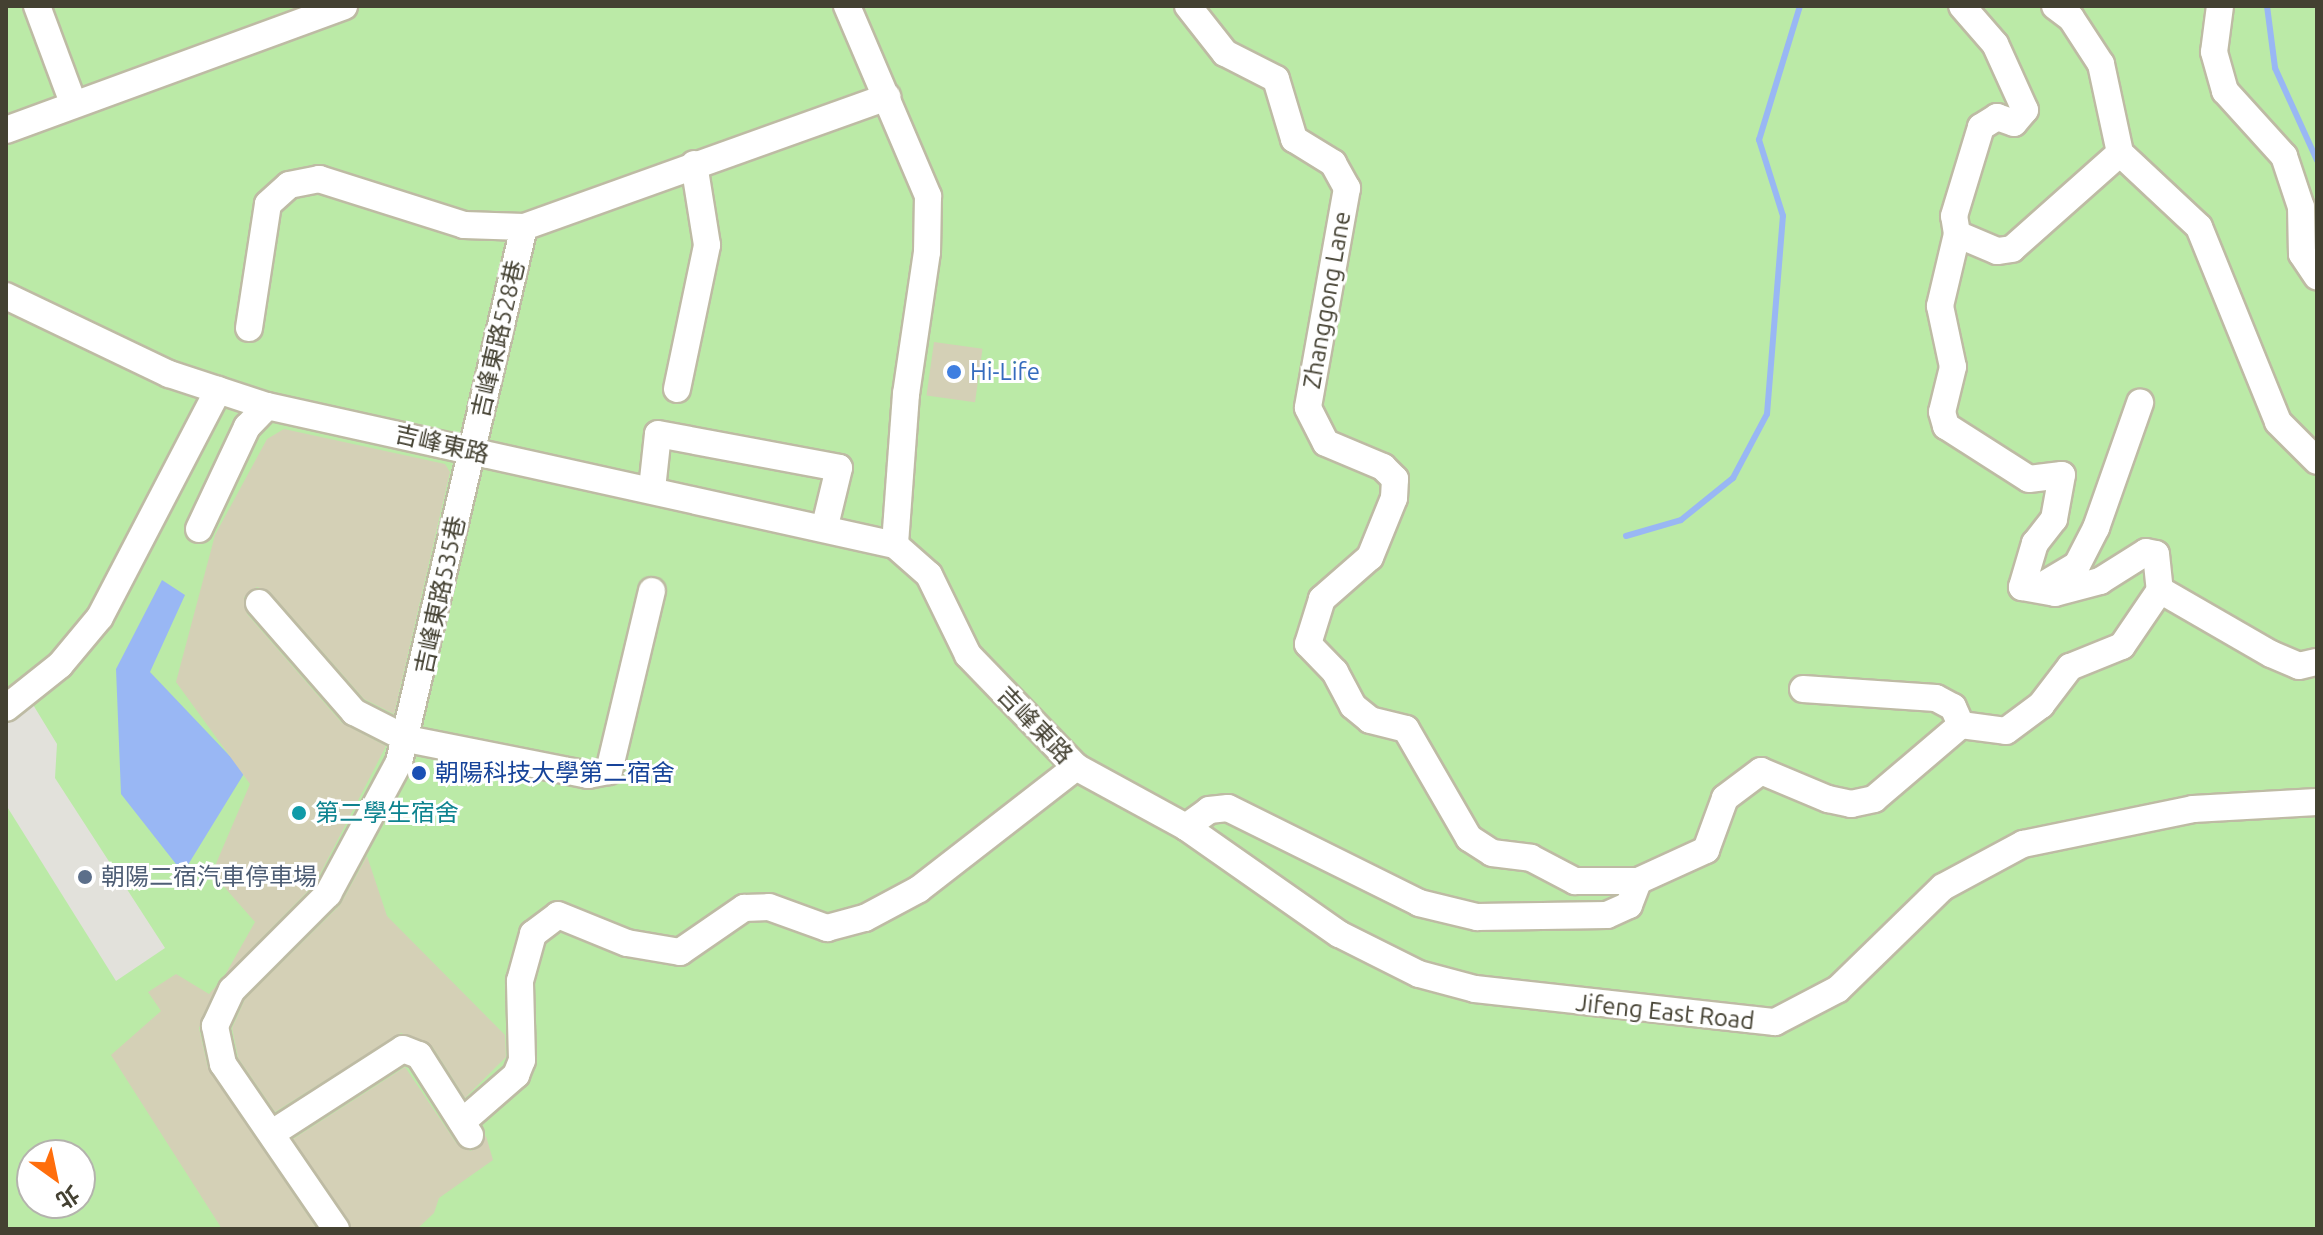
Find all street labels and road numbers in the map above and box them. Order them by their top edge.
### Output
street label: Zhanggong Lane [1297,209,1357,391]
street label: 吉峰東路528巷 [466,258,530,420]
street label: 吉峰東路 [392,419,492,469]
street label: 吉峰東路535巷 [409,513,471,677]
street label: 吉峰東路 [991,680,1079,770]
street label: Jifeng East Road [1574,988,1756,1036]

